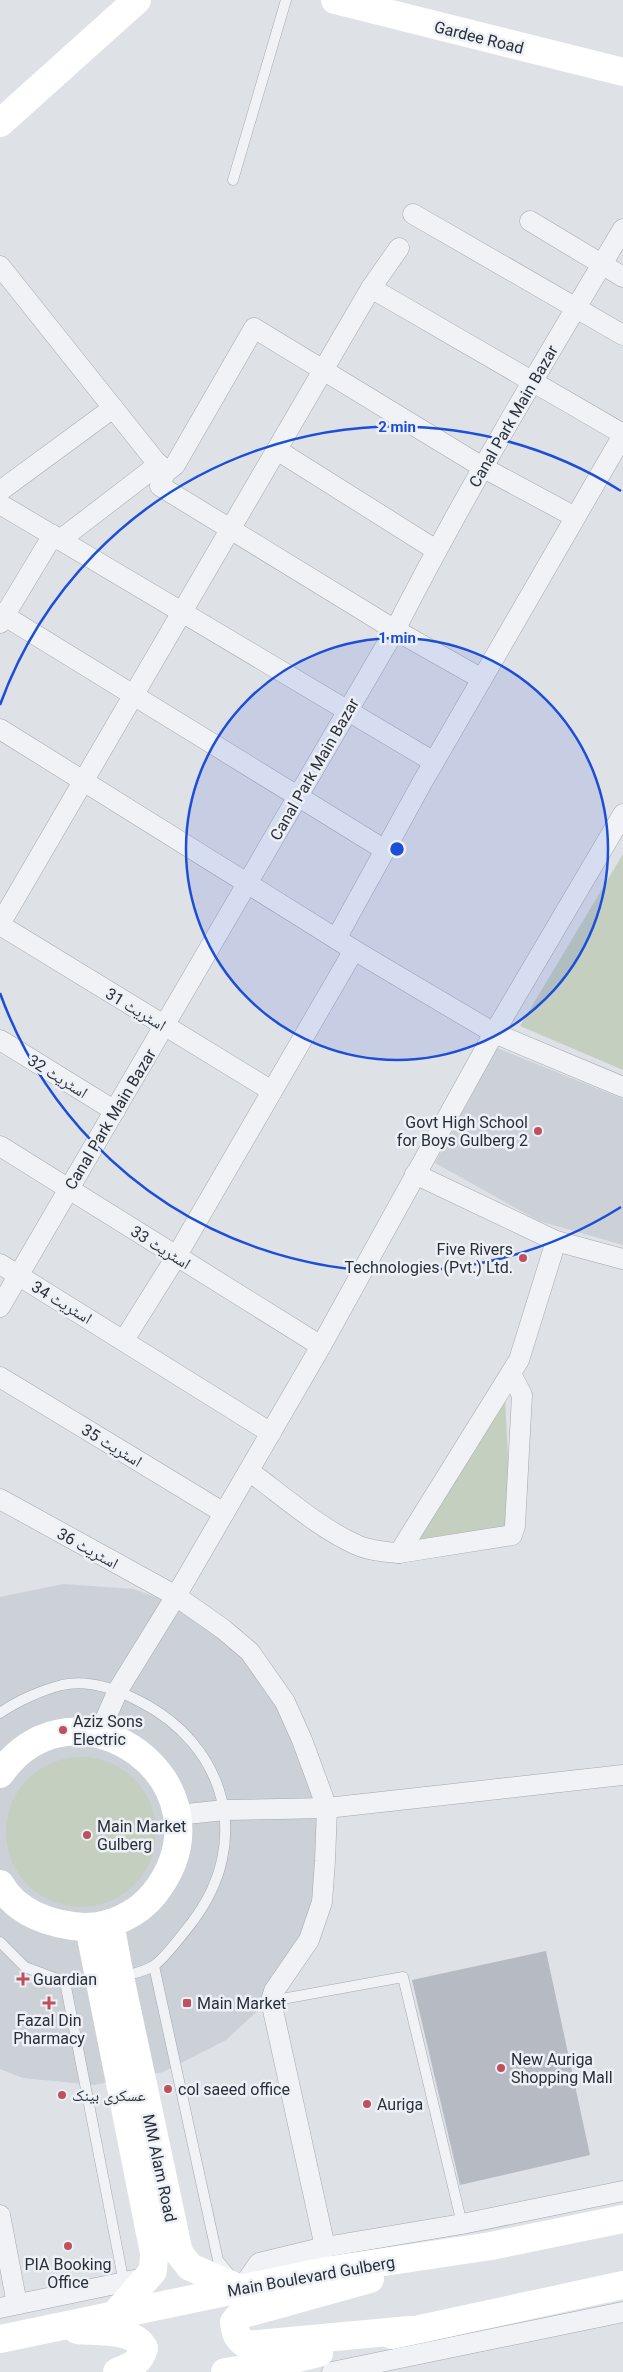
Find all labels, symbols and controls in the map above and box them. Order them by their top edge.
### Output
street label: Gardee Road [432,17,526,58]
street label: Canal Park Main Bazar [465,341,562,491]
text: 2 min [378,418,416,436]
text: 1 min [378,629,416,647]
street label: Canal Park Main Bazar [266,694,363,844]
centre of rings [388,840,406,858]
street label: اسٹریٹ 31 [102,984,169,1035]
street label: Canal Park Main Bazar [61,1045,160,1193]
street label: اسٹریٹ 32 [24,1051,91,1102]
place label: Govt High School for Boys Gulberg 2 [397,1113,528,1150]
marker: Govt High School for Boys Gulberg 2 [532,1125,544,1137]
street label: اسٹریٹ 33 [127,1222,194,1273]
place label: Five Rivers Technologies (Pvt.) Ltd. [344,1240,513,1277]
marker: Five Rivers Technologies (Pvt.) Ltd. [517,1252,529,1264]
street label: اسٹریٹ 34 [28,1277,95,1328]
street label: اسٹریٹ 35 [78,1420,145,1471]
street label: اسٹریٹ 36 [54,1524,122,1573]
place label: Aziz Sons Electric [73,1712,143,1749]
marker: Aziz Sons Electric [57,1724,69,1736]
place label: Main Market Gulberg [97,1817,186,1854]
marker: Main Market Gulberg [81,1829,93,1841]
place label: Guardian [33,1970,97,1989]
marker: Guardian [17,1973,29,1985]
place label: Main Market [197,1994,286,2013]
marker: Fazal Din Pharmacy [43,1997,55,2009]
marker: Main Market [181,1997,193,2009]
place label: Fazal Din Pharmacy [13,2011,85,2048]
place label: New Auriga Shopping Mall [511,2050,613,2087]
marker: New Auriga Shopping Mall [495,2062,507,2074]
place label: col saeed office [178,2080,290,2099]
marker: col saeed office [162,2083,174,2095]
place label: عسکری بینک [72,2086,146,2106]
marker: عسکری بینک [56,2089,68,2101]
place label: Auriga [377,2095,423,2114]
marker: Auriga [361,2098,373,2110]
street label: MM Alam Road [139,2112,180,2224]
marker: PIA Booking Office [62,2240,74,2252]
street label: Main Boulevard Gulberg [226,2252,396,2301]
place label: PIA Booking Office [24,2255,112,2292]

